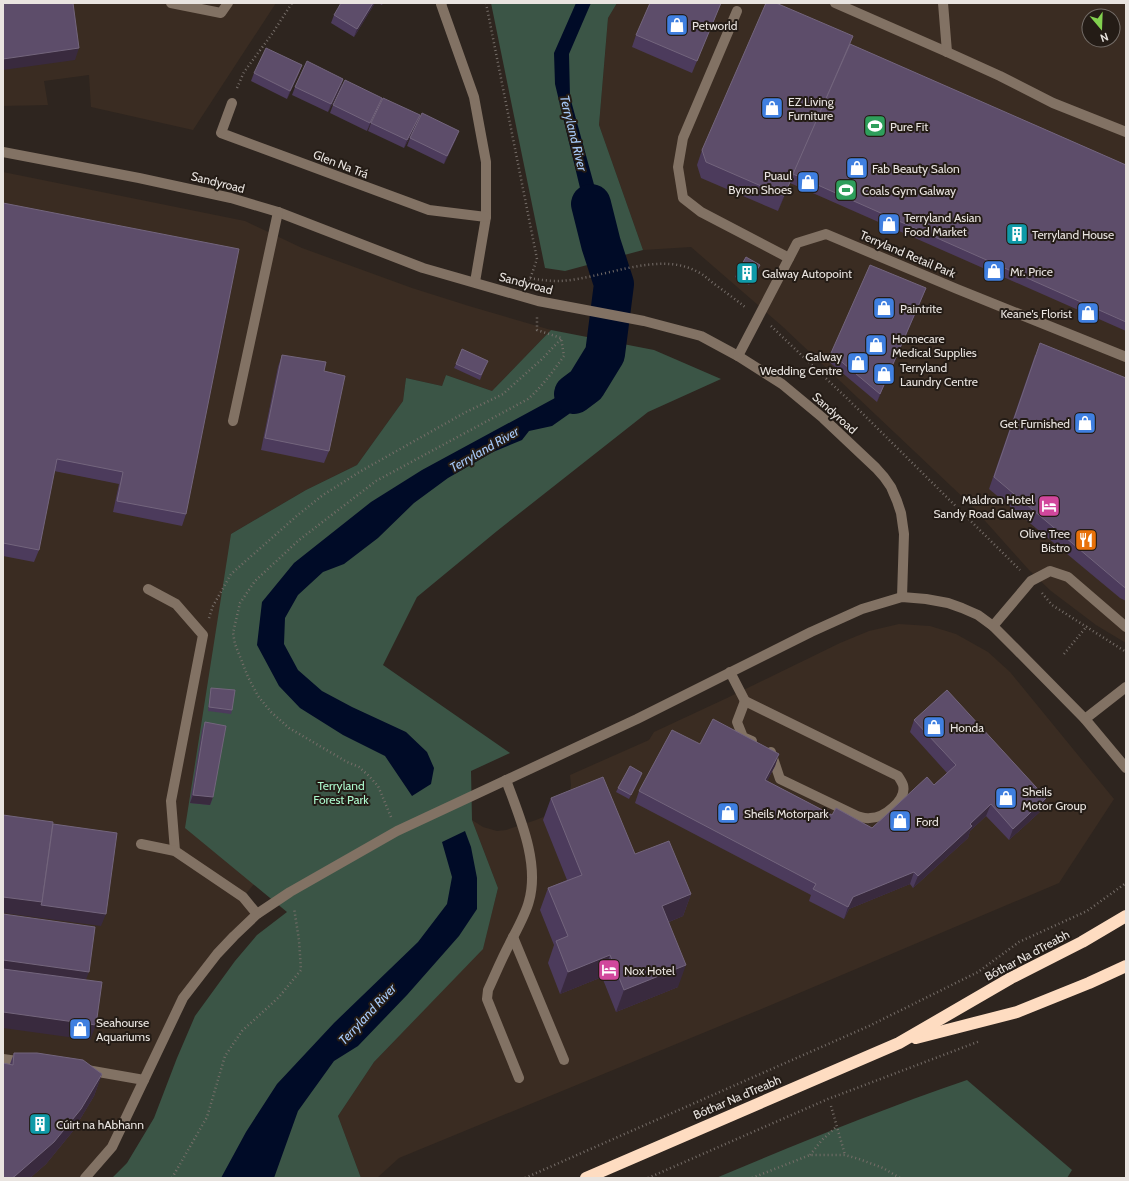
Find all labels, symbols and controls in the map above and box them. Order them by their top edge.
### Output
north arrow [1081,8,1121,48]
shop icon: Petworld [664,12,690,38]
place label: Petworld [692,18,737,33]
text: N [1098,30,1110,45]
water label: Terryland River [557,93,591,174]
place label: EZ Living Furniture [788,94,835,123]
shop icon: EZ Living Furniture [759,95,785,121]
sports icon: Pure Fit [862,113,888,139]
place label: Pure Fit [890,119,928,134]
street label: Glen Na Trá [311,147,371,181]
shop icon: Fab Beauty Salon [844,155,870,181]
place label: Fab Beauty Salon [872,161,960,176]
street label: Sandyroad [190,168,246,196]
place label: Puaul Byron Shoes [728,168,792,197]
shop icon: Puaul Byron Shoes [795,169,821,195]
sports icon: Coals Gym Galway [833,177,859,203]
place label: Coals Gym Galway [862,183,956,198]
place label: Terryland Asian Food Market [904,210,982,239]
shop icon: Terryland Asian Food Market [876,211,902,237]
building icon: Terryland House [1004,221,1030,247]
street label: Terryland Retail Park [858,227,959,281]
place label: Terryland House [1032,227,1114,242]
shop icon: Mr. Price [981,258,1007,284]
building icon: Galway Autopoint [734,260,760,286]
place label: Mr. Price [1010,264,1053,279]
place label: Galway Autopoint [762,266,852,281]
street label: Sandyroad [498,269,554,297]
shop icon: Paintrite [871,295,897,321]
shop icon: Keane's Florist [1075,300,1101,326]
place label: Paintrite [900,301,942,316]
place label: Keane's Florist [1000,306,1072,321]
place label: Homecare Medical Supplies [892,331,977,360]
shop icon: Homecare Medical Supplies [863,332,889,358]
place label: Galway Wedding Centre [760,349,842,378]
shop icon: Galway Wedding Centre [845,350,871,376]
place label: Terryland Laundry Centre [900,360,978,389]
shop icon: Terryland Laundry Centre [871,361,897,387]
street label: Sandyroad [810,389,860,437]
shop icon: Get Furnished [1072,410,1098,436]
place label: Get Furnished [1000,416,1070,431]
water label: Terryland River [446,422,522,475]
place label: Maldron Hotel Sandy Road Galway [934,492,1034,521]
hotel icon: Maldron Hotel Sandy Road Galway [1036,493,1062,519]
place label: Olive Tree Bistro [1020,526,1070,555]
restaurant icon: Olive Tree Bistro [1073,527,1099,553]
shop icon: Honda [921,714,947,740]
place label: Honda [950,720,984,735]
park label: Terryland Forest Park [313,778,369,807]
place label: Sheils Motor Group [1022,784,1087,813]
shop icon: Sheils Motor Group [993,785,1019,811]
shop icon: Sheils Motorpark [715,800,741,826]
place label: Sheils Motorpark [744,806,829,821]
shop icon: Ford [887,808,913,834]
place label: Ford [916,814,939,829]
street label: Bóthar Na dTreabh [982,926,1072,984]
hotel icon: Nox Hotel [596,957,622,983]
place label: Nox Hotel [624,963,675,978]
water label: Terryland River [335,979,400,1048]
place label: Seahourse Aquariums [96,1015,150,1044]
shop icon: Seahourse Aquariums [67,1016,93,1042]
street label: Bóthar Na dTreabh [691,1072,783,1122]
building icon: Cúirt na hAbhann [27,1111,53,1137]
place label: Cúirt na hAbhann [56,1117,144,1132]

